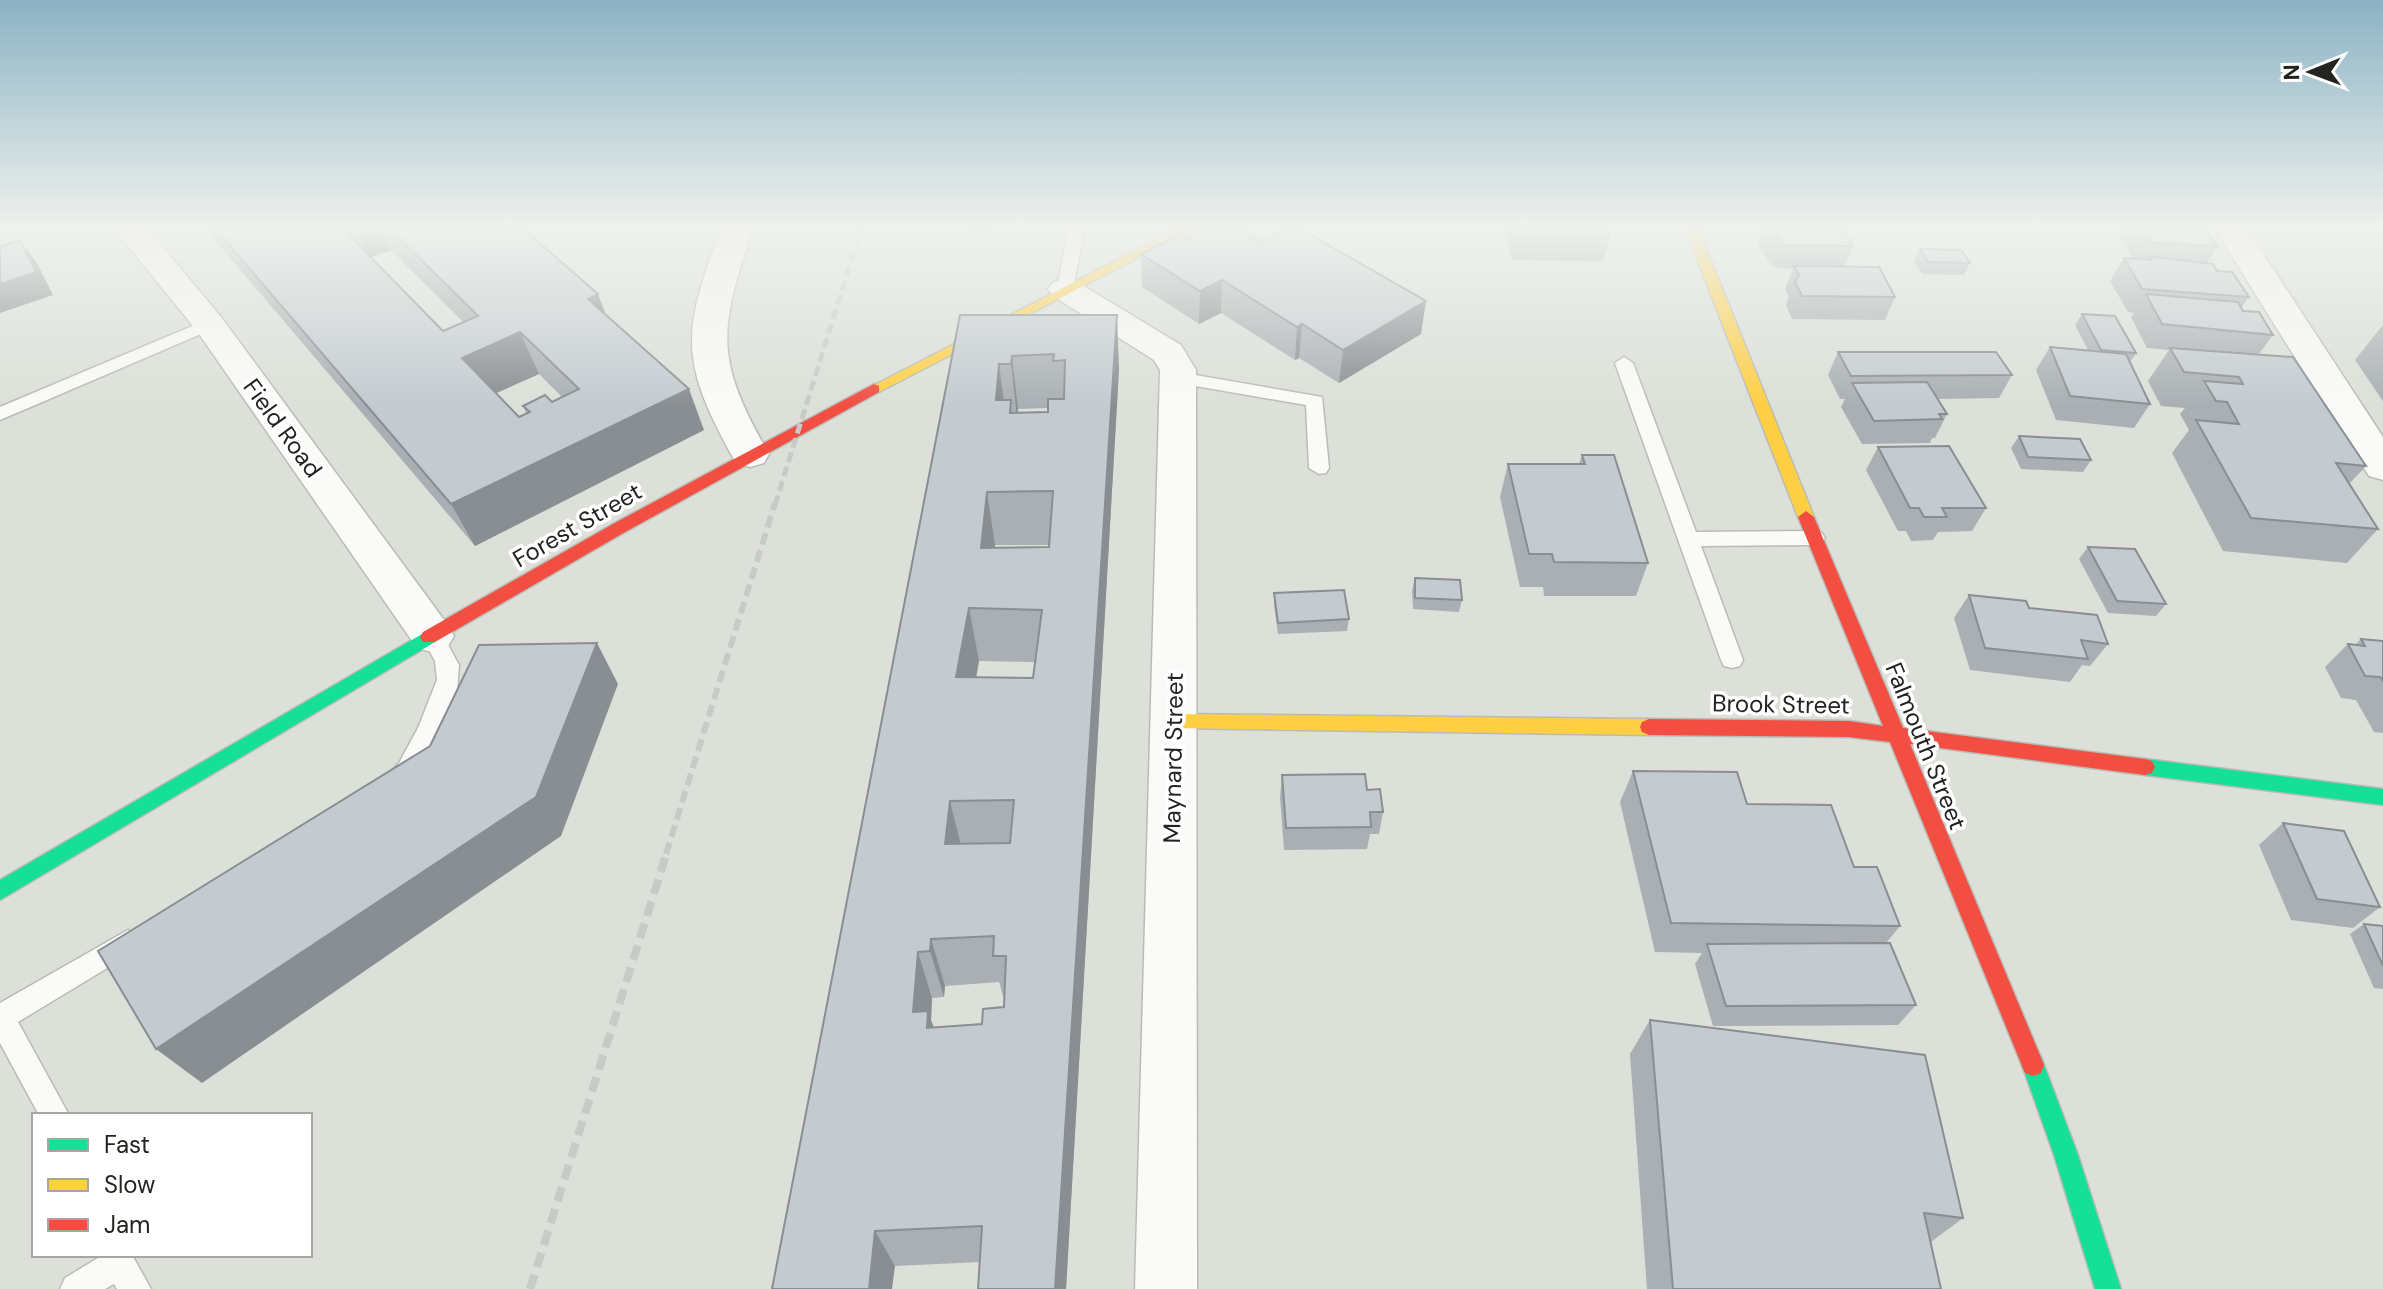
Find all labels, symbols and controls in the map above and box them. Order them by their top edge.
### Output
north arrow [2271,32,2351,112]
text: N [2277,64,2306,81]
street label: Field Road [237,372,329,484]
street label: Forest Street [507,476,647,574]
street label: Falmouth Street [1878,658,1974,834]
street label: Maynard Street [1156,672,1190,844]
street label: Brook Street [1712,687,1850,721]
legend [32,1113,312,1257]
text: Fast [104,1129,150,1160]
text: Slow [104,1169,155,1200]
text: Jam [104,1209,150,1240]

